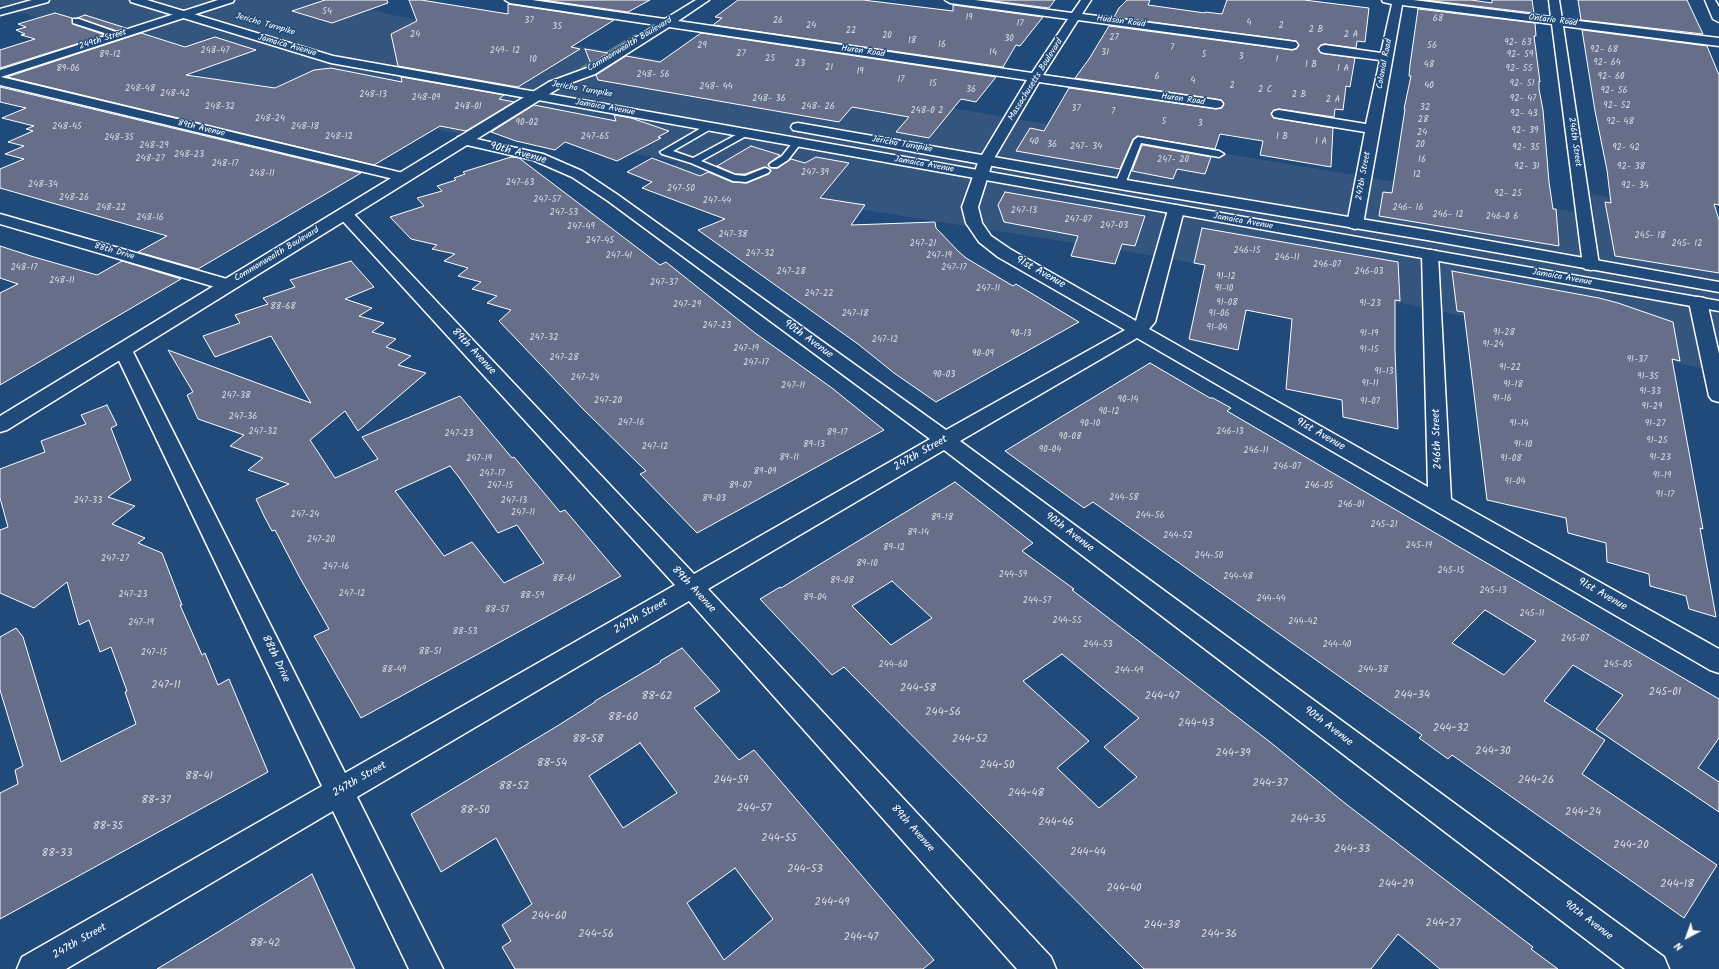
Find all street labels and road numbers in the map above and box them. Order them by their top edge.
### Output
street label: Jericho Turnpike [234,11,296,39]
street label: Ontario Road [1528,13,1578,29]
street label: Hudson Road [1096,14,1146,30]
street label: Commonwealth Boulevard [586,15,674,75]
street label: 249th Street [78,27,128,53]
street label: Jamaica Avenue [257,32,317,60]
street label: Massachusetts Boulevard [1006,37,1066,123]
street label: Colonial Road [1375,38,1395,90]
street label: Huron Road [841,44,885,60]
street label: Jericho Turnpike [551,79,613,101]
street label: Huron Road [1161,92,1205,108]
street label: Jamaica Avenue [574,97,636,119]
street label: 246th Street [1565,117,1583,167]
street label: 89th Avenue [176,118,226,140]
street label: Jericho Turnpike [871,134,933,156]
street label: 90th Avenue [488,140,548,168]
street label: 247th Street [1354,151,1374,201]
street label: Jamaica Avenue [893,154,955,176]
street label: Jamaica Avenue [1212,211,1274,233]
street label: Commonwealth Boulevard [233,225,321,285]
street label: 88th Drive [93,241,135,263]
street label: 91st Avenue [1013,254,1067,292]
street label: Jamaica Avenue [1531,267,1593,289]
street label: 90th Avenue [781,318,835,362]
street label: 89th Avenue [448,326,498,378]
street label: 246th Street [1430,408,1446,470]
street label: 91st Avenue [1293,416,1347,454]
street label: 247th Street [892,433,950,475]
street label: 90th Avenue [1042,510,1096,556]
street label: 89th Avenue [668,564,718,616]
street label: 91st Avenue [1575,576,1629,614]
street label: 247th Street [612,596,670,638]
street label: 88th Drive [258,633,292,685]
street label: 90th Avenue [1301,704,1355,750]
street label: 247th Street [331,759,389,801]
street label: 89th Avenue [887,803,937,855]
street label: 90th Avenue [1561,898,1615,944]
street label: 247th Street [51,921,109,963]

